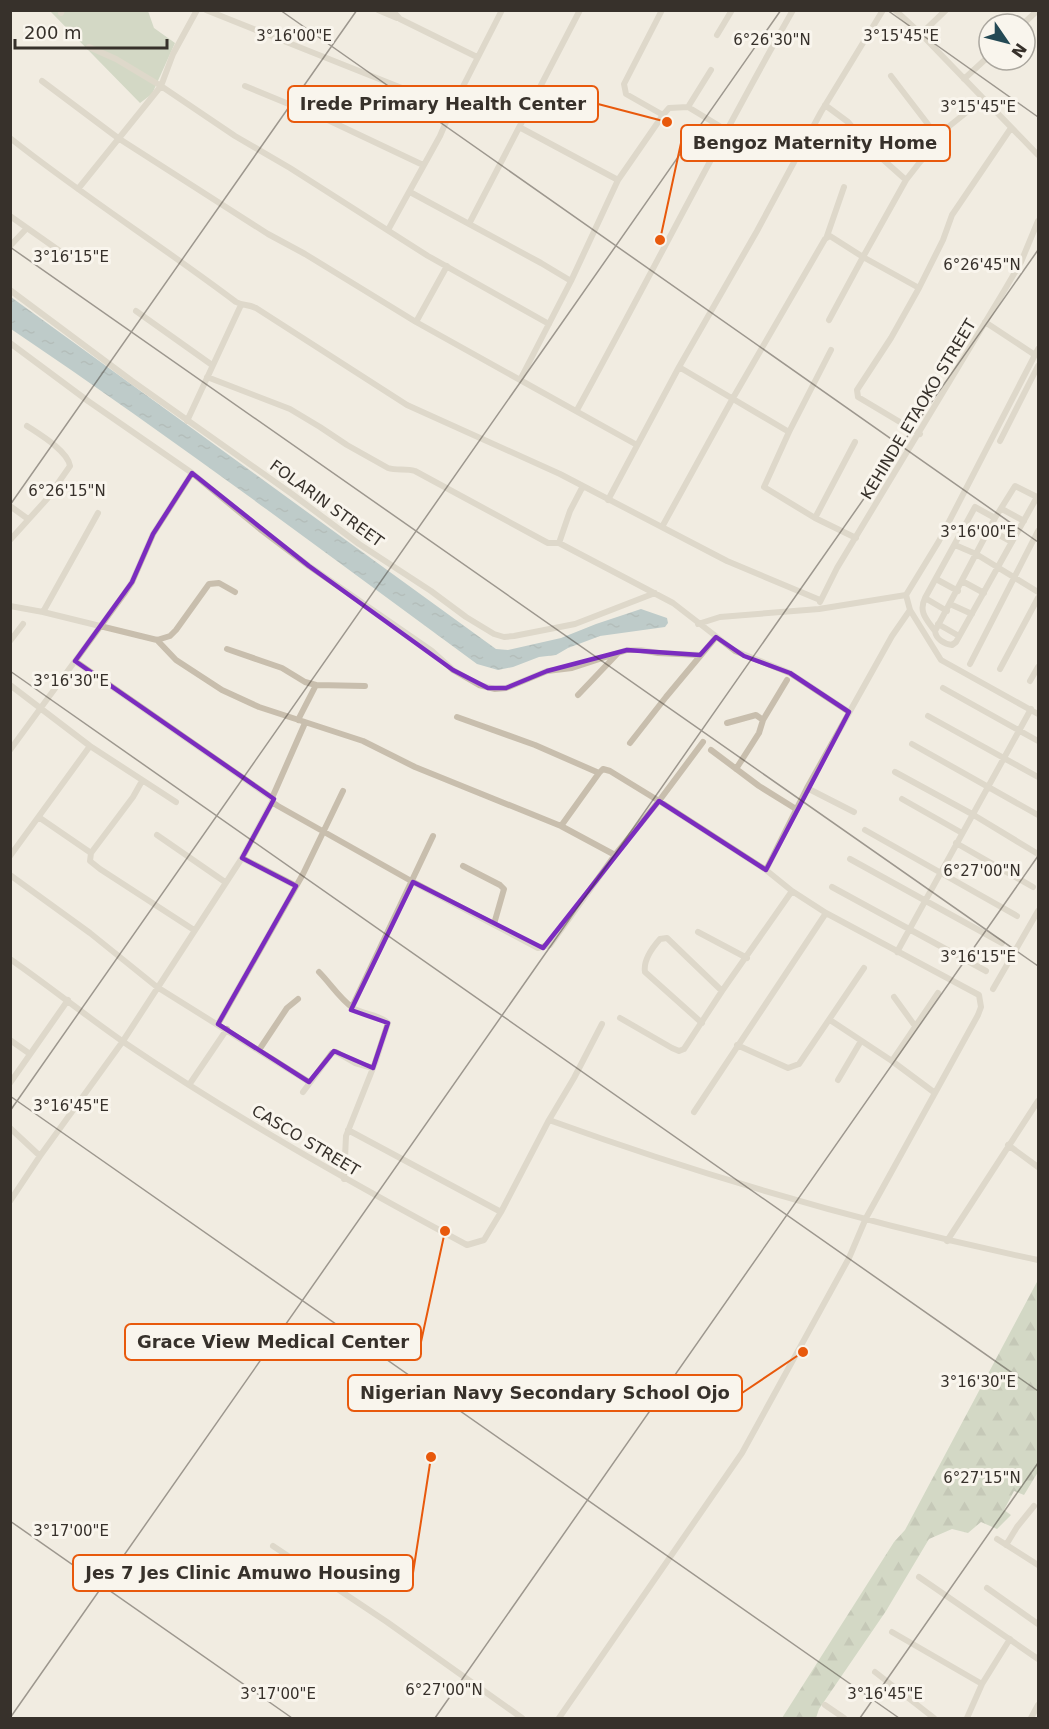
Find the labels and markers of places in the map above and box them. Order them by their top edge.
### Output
callout: Irede Primary Health Center [288,86,598,122]
callout: Bengoz Maternity Home [681,125,950,161]
callout: Grace View Medical Center [125,1324,421,1360]
callout: Nigerian Navy Secondary School Ojo [348,1375,742,1411]
callout: Jes 7 Jes Clinic Amuwo Housing [73,1555,413,1591]

